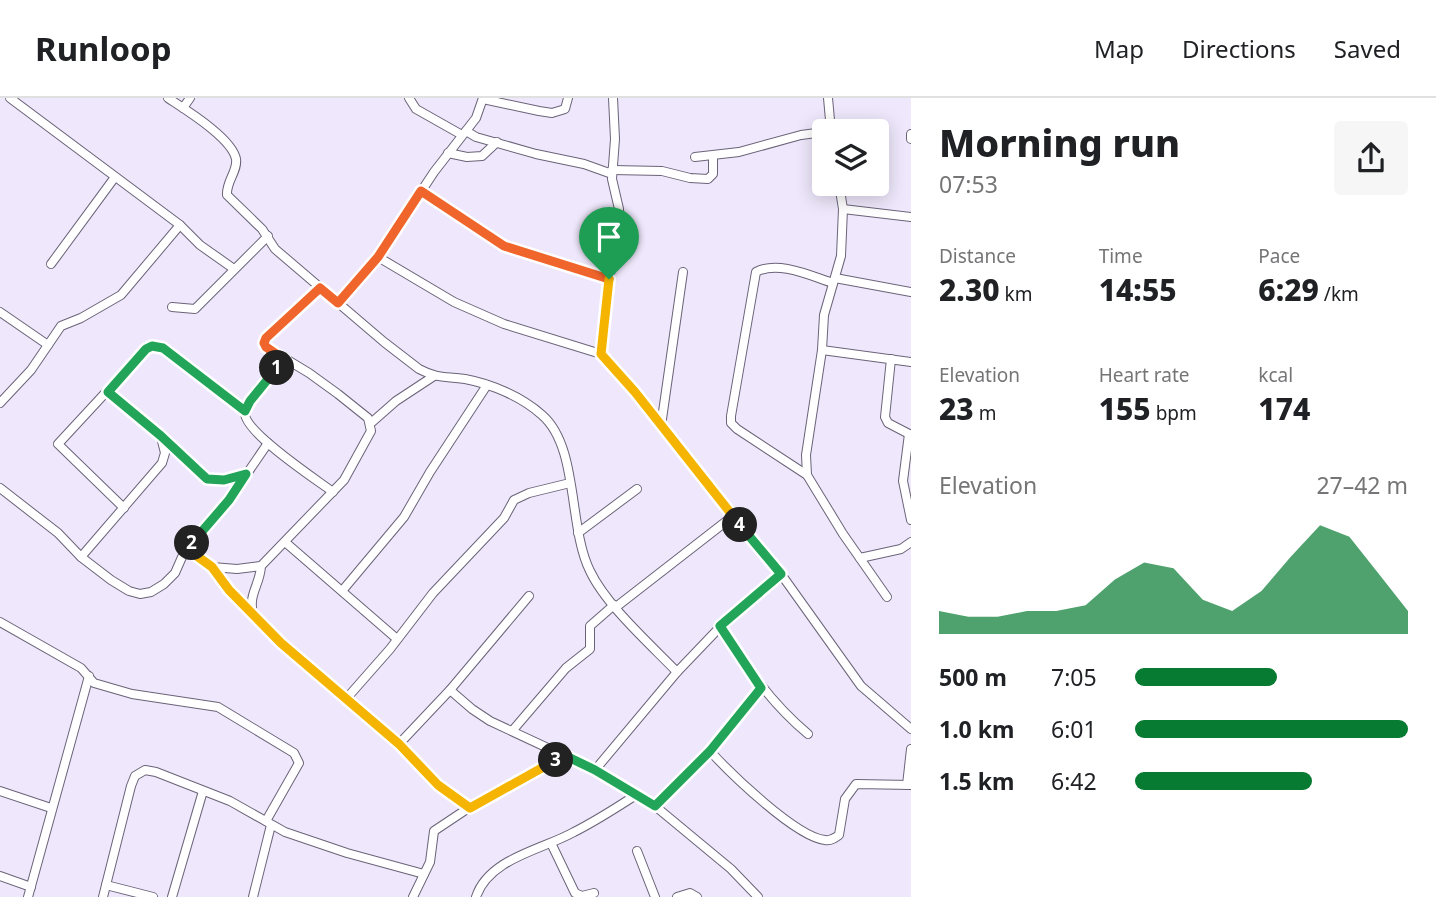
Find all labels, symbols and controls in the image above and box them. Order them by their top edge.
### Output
text: Runloop [35,26,172,71]
text: Map [1094,32,1144,65]
text: Directions [1182,32,1296,65]
text: Saved [1334,32,1401,65]
text: Morning run [939,116,1180,168]
map controls [812,119,889,196]
button: layers [812,119,889,196]
button: share [1334,121,1408,195]
text: 07:53 [939,168,998,200]
pin [579,207,639,279]
icon: arrive [590,218,628,256]
text: Distance [939,243,1016,269]
text: Time [1099,243,1143,269]
text: Pace [1258,243,1300,269]
text: 2.30 [939,269,1000,310]
text: 14:55 [1099,269,1177,310]
text: 6:29 [1258,269,1319,310]
text: km [1000,281,1032,307]
text: /km [1319,281,1359,307]
pin: 1 [260,350,294,386]
text: 1 [271,354,282,380]
text: Elevation [939,362,1020,388]
text: Heart rate [1099,362,1189,388]
text: kcal [1258,362,1293,388]
text: 23 [939,388,974,429]
text: 155 [1099,388,1151,429]
text: 174 [1258,388,1310,429]
text: m [974,400,996,426]
text: bpm [1151,400,1197,426]
text: Elevation [939,469,1037,501]
text: 27–42 m [1316,469,1408,501]
pin: 4 [722,508,758,542]
text: 4 [734,511,745,537]
pin: 2 [174,526,210,560]
text: 2 [186,529,197,555]
text: 500 m [939,661,1007,693]
text: 7:05 [1051,661,1097,693]
text: 1.0 km [939,713,1014,745]
text: 6:01 [1051,713,1097,745]
pin: 3 [538,742,574,778]
text: 3 [550,746,561,772]
text: 1.5 km [939,765,1014,797]
text: 6:42 [1051,765,1097,797]

